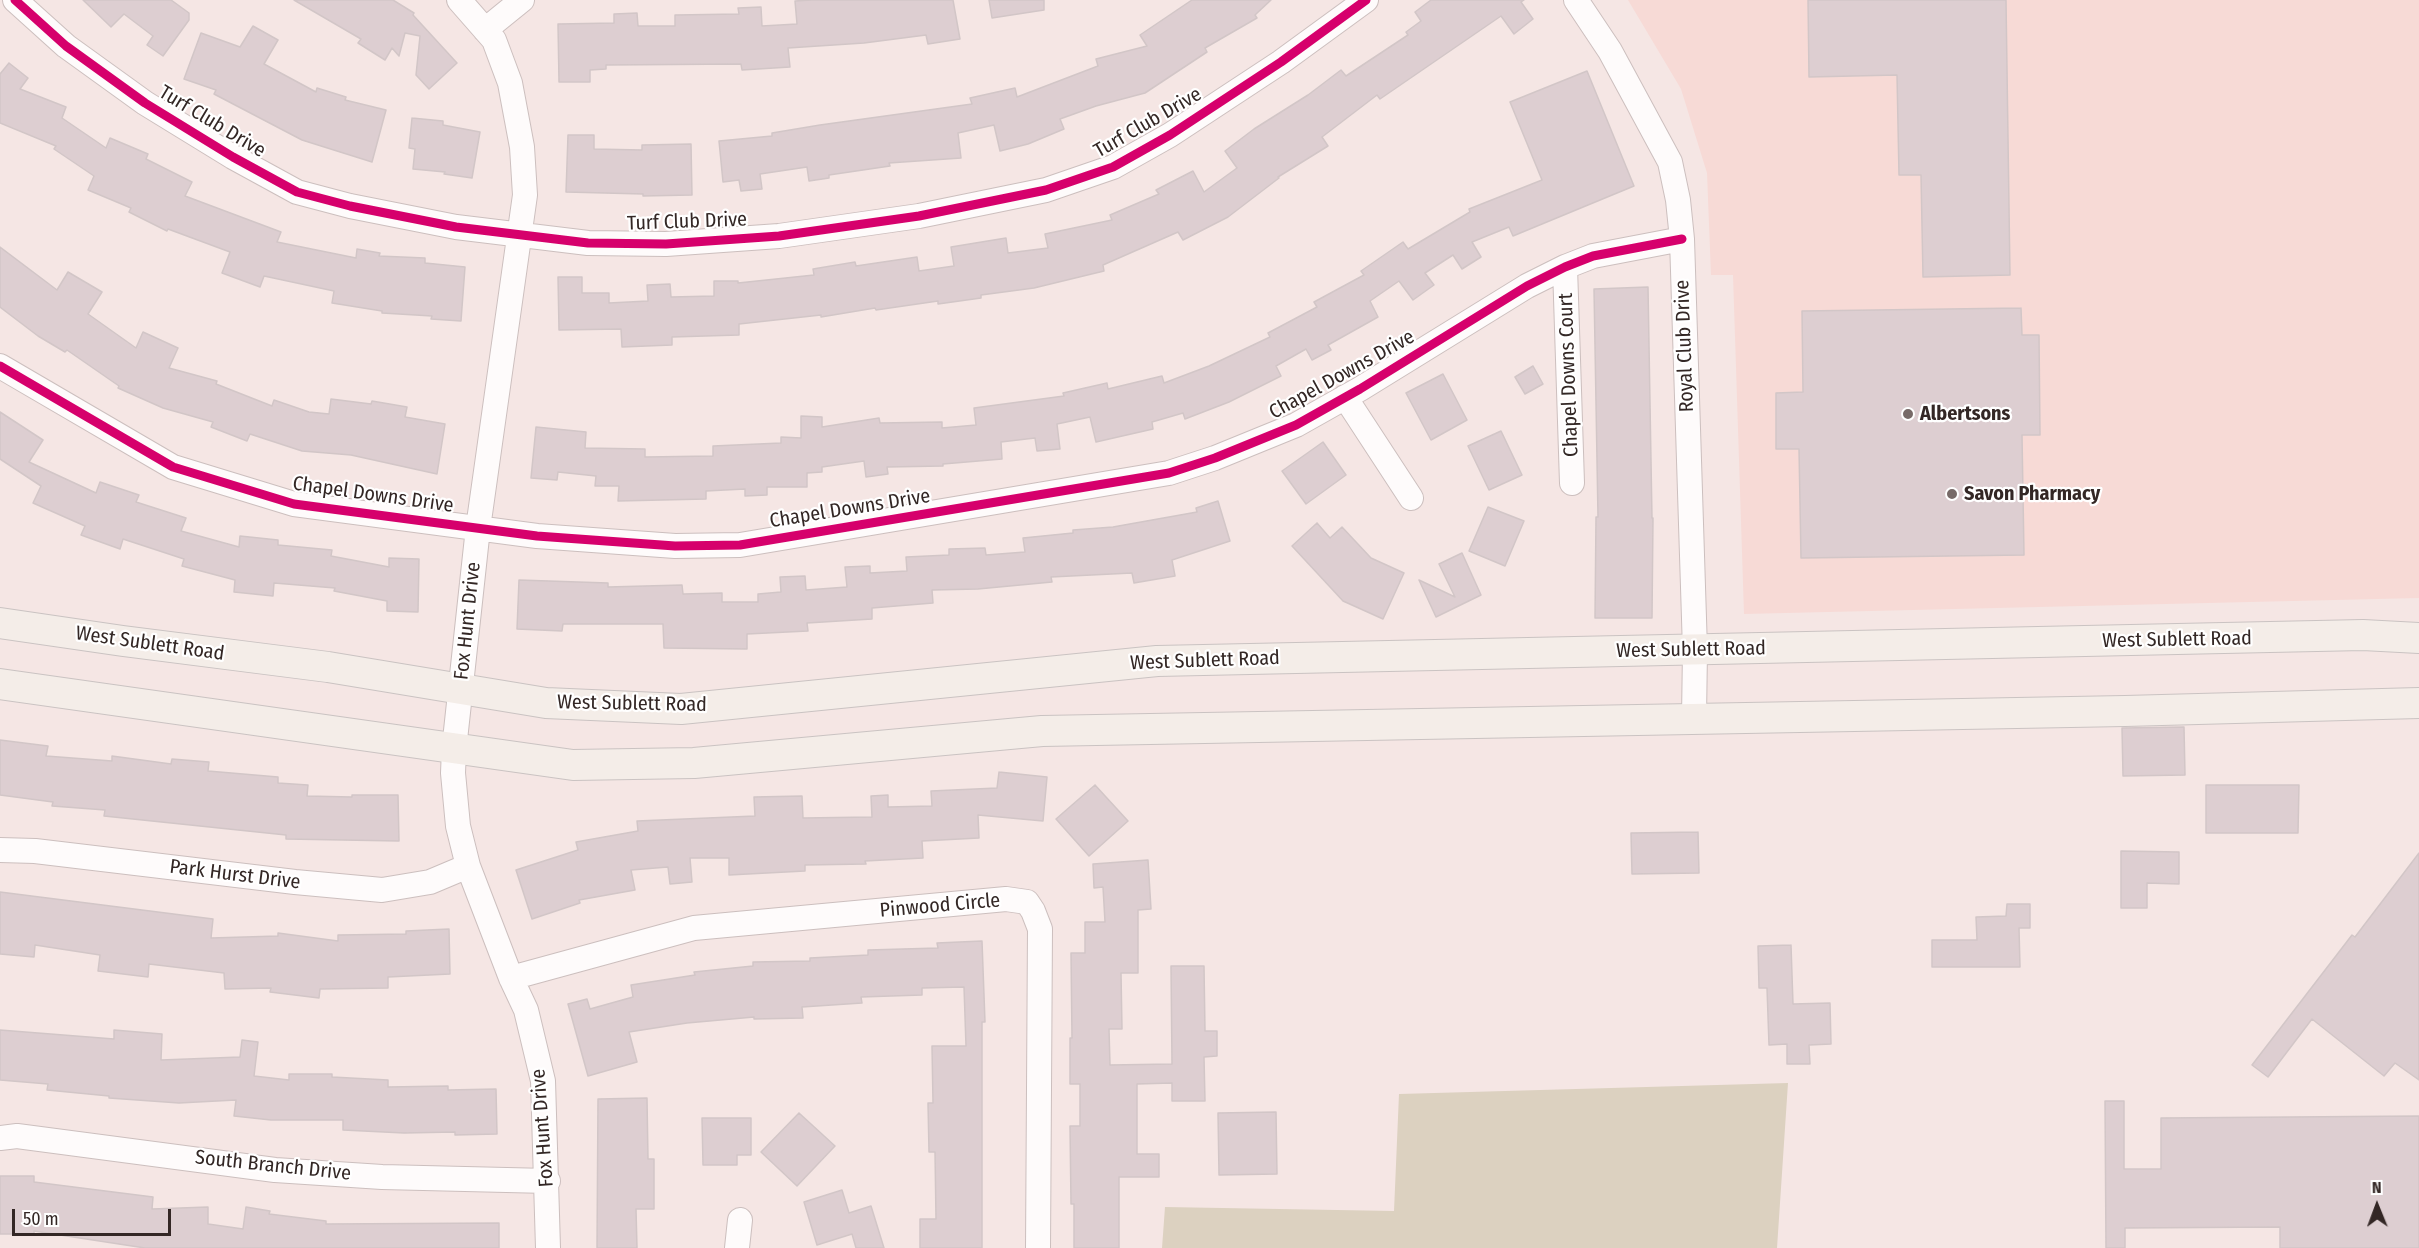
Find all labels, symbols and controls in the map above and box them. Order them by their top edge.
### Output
street label: Turf Club Drive [154,81,270,163]
street label: Turf Club Drive [1090,83,1206,163]
street label: Turf Club Drive [627,208,747,236]
street label: Royal Club Drive [1671,279,1699,413]
street label: Chapel Downs Court [1554,293,1584,457]
street label: Chapel Downs Drive [1265,325,1419,425]
place label: Albertsons [1920,402,2010,426]
marker: Albertsons [1901,407,1915,421]
street label: Chapel Downs Drive [291,472,455,518]
place label: Savon Pharmacy [1964,482,2100,506]
street label: Chapel Downs Drive [768,484,932,534]
marker: Savon Pharmacy [1945,487,1959,501]
street label: Fox Hunt Drive [450,561,486,681]
street label: West Sublett Road [74,622,226,666]
street label: West Sublett Road [2102,627,2252,653]
street label: West Sublett Road [1616,637,1766,663]
street label: West Sublett Road [1130,646,1280,676]
street label: West Sublett Road [557,691,707,717]
street label: Park Hurst Drive [168,855,302,895]
street label: Pinwood Circle [879,889,1001,923]
street label: Fox Hunt Drive [527,1068,559,1188]
street label: South Branch Drive [194,1146,352,1186]
north arrow [2347,1176,2407,1236]
text: N [2372,1178,2382,1197]
scale bar [15,1197,174,1235]
text: 50 m [23,1208,59,1230]

